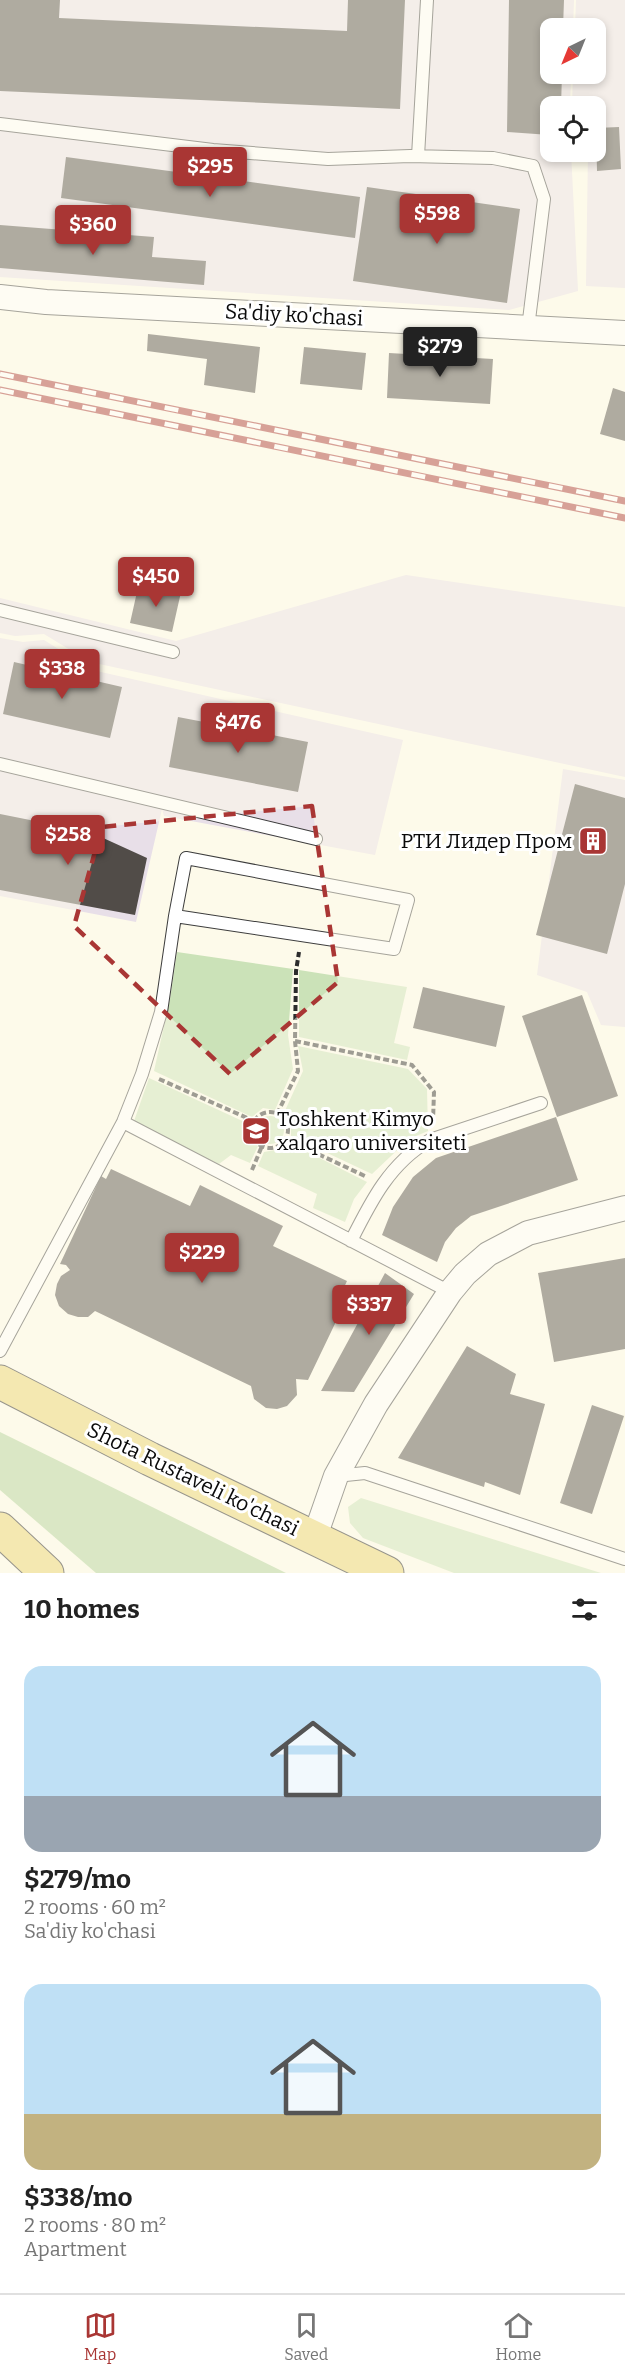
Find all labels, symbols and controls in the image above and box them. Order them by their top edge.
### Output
north arrow [540,18,606,84]
map controls [540,18,606,162]
button: locate [540,96,606,162]
pin: $295 [174,147,246,198]
text: $295 [187,154,233,178]
pin: $598 [401,194,473,245]
text: $598 [414,201,460,225]
pin: $360 [57,205,129,256]
text: $360 [69,212,117,236]
street label: Sa'diy ko'chasi [224,298,364,332]
pin: $279 [404,327,476,378]
text: $279 [417,334,463,358]
pin: $450 [120,557,192,608]
text: $450 [132,564,180,588]
pin: $338 [26,649,98,700]
text: $338 [39,656,85,680]
pin: $476 [202,703,274,754]
text: $476 [215,710,261,734]
pin: $258 [32,815,104,866]
text: $258 [45,822,91,846]
building icon: РТИ Лидер Пром [577,825,609,857]
place label: РТИ Лидер Пром [401,828,572,854]
place label: Toshkent Kimyo xalqaro universiteti [277,1106,467,1156]
school or university icon: Toshkent Kimyo xalqaro universiteti [240,1115,272,1147]
pin: $229 [166,1233,238,1284]
text: $229 [179,1240,225,1264]
pin: $337 [333,1285,405,1336]
text: $337 [346,1292,392,1316]
street label: Shota Rustaveli ko'chasi [83,1416,303,1542]
icon: filters [568,1593,601,1626]
text: 10 homes [24,1594,140,1625]
icon: home [259,1705,367,1813]
text: $279/mo [24,1864,131,1895]
text: 2 rooms · 60 m² [24,1895,166,1919]
text: Sa'diy ko'chasi [24,1919,156,1943]
icon: home [259,2023,367,2131]
text: $338/mo [24,2182,133,2213]
text: 2 rooms · 80 m² [24,2213,166,2237]
text: Apartment [24,2237,127,2261]
tab: Map [84,2309,117,2364]
tab: Saved [284,2309,328,2364]
tab: Home [496,2309,541,2364]

